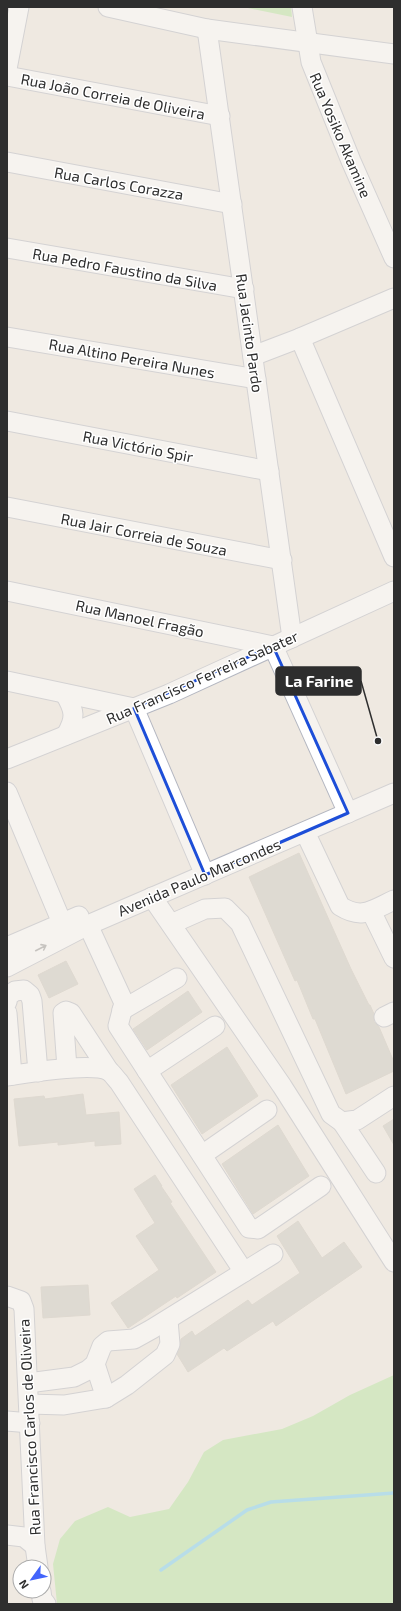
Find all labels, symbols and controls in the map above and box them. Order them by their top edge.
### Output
street label: Rua João Correia de Oliveira [19,69,207,123]
street label: Rua Yosiko Akamine [307,70,375,200]
street label: Rua Carlos Corazza [53,163,185,203]
street label: Rua Pedro Faustino da Silva [31,244,219,294]
street label: Rua Jacinto Pardo [233,272,267,394]
street label: Rua Altino Pereira Nunes [48,335,216,381]
street label: Rua Victório Spir [81,426,195,466]
street label: Rua Jair Correia de Souza [59,509,229,559]
street label: Rua Manoel Fragão [74,596,206,640]
street label: Rua Francisco Ferreira Sabater [103,626,301,728]
callout: La Farine [276,667,361,695]
text: La Farine [285,671,353,690]
street label: Avenida Paulo Marcondes [115,834,283,920]
one-way arrow [35,944,47,951]
street label: Rua Francisco Carlos de Oliveira [14,1318,44,1536]
north arrow [12,1559,52,1599]
text: N [16,1578,31,1592]

